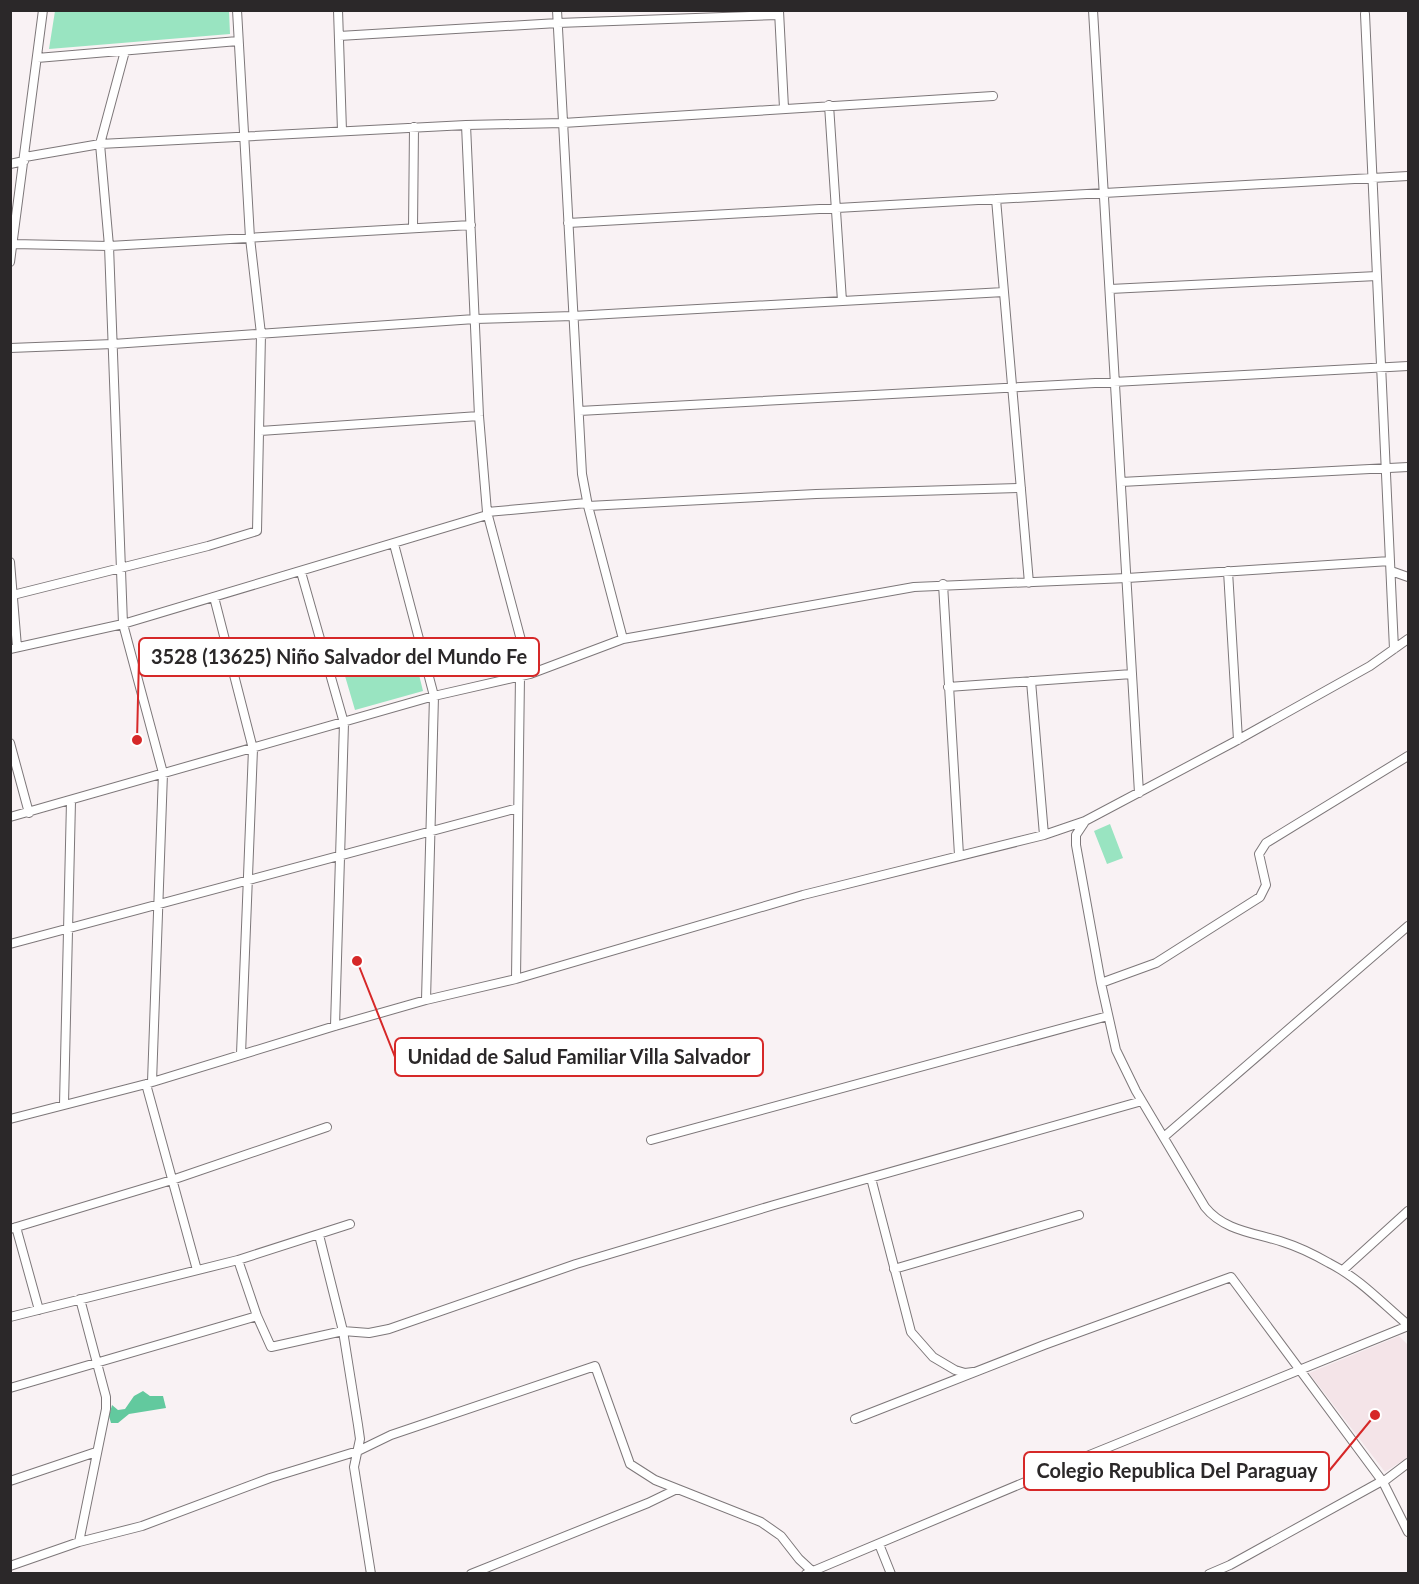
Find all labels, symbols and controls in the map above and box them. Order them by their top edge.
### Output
callout: 3528 (13625) Niño Salvador del Mundo Fe [139,638,539,676]
text: 3528 (13625) Niño Salvador del Mundo Fe [151,644,527,668]
callout: Unidad de Salud Familiar Villa Salvador [395,1038,763,1076]
text: Unidad de Salud Familiar Villa Salvador [408,1044,751,1068]
callout: Colegio Republica Del Paraguay [1024,1452,1329,1490]
text: Colegio Republica Del Paraguay [1036,1458,1318,1482]

